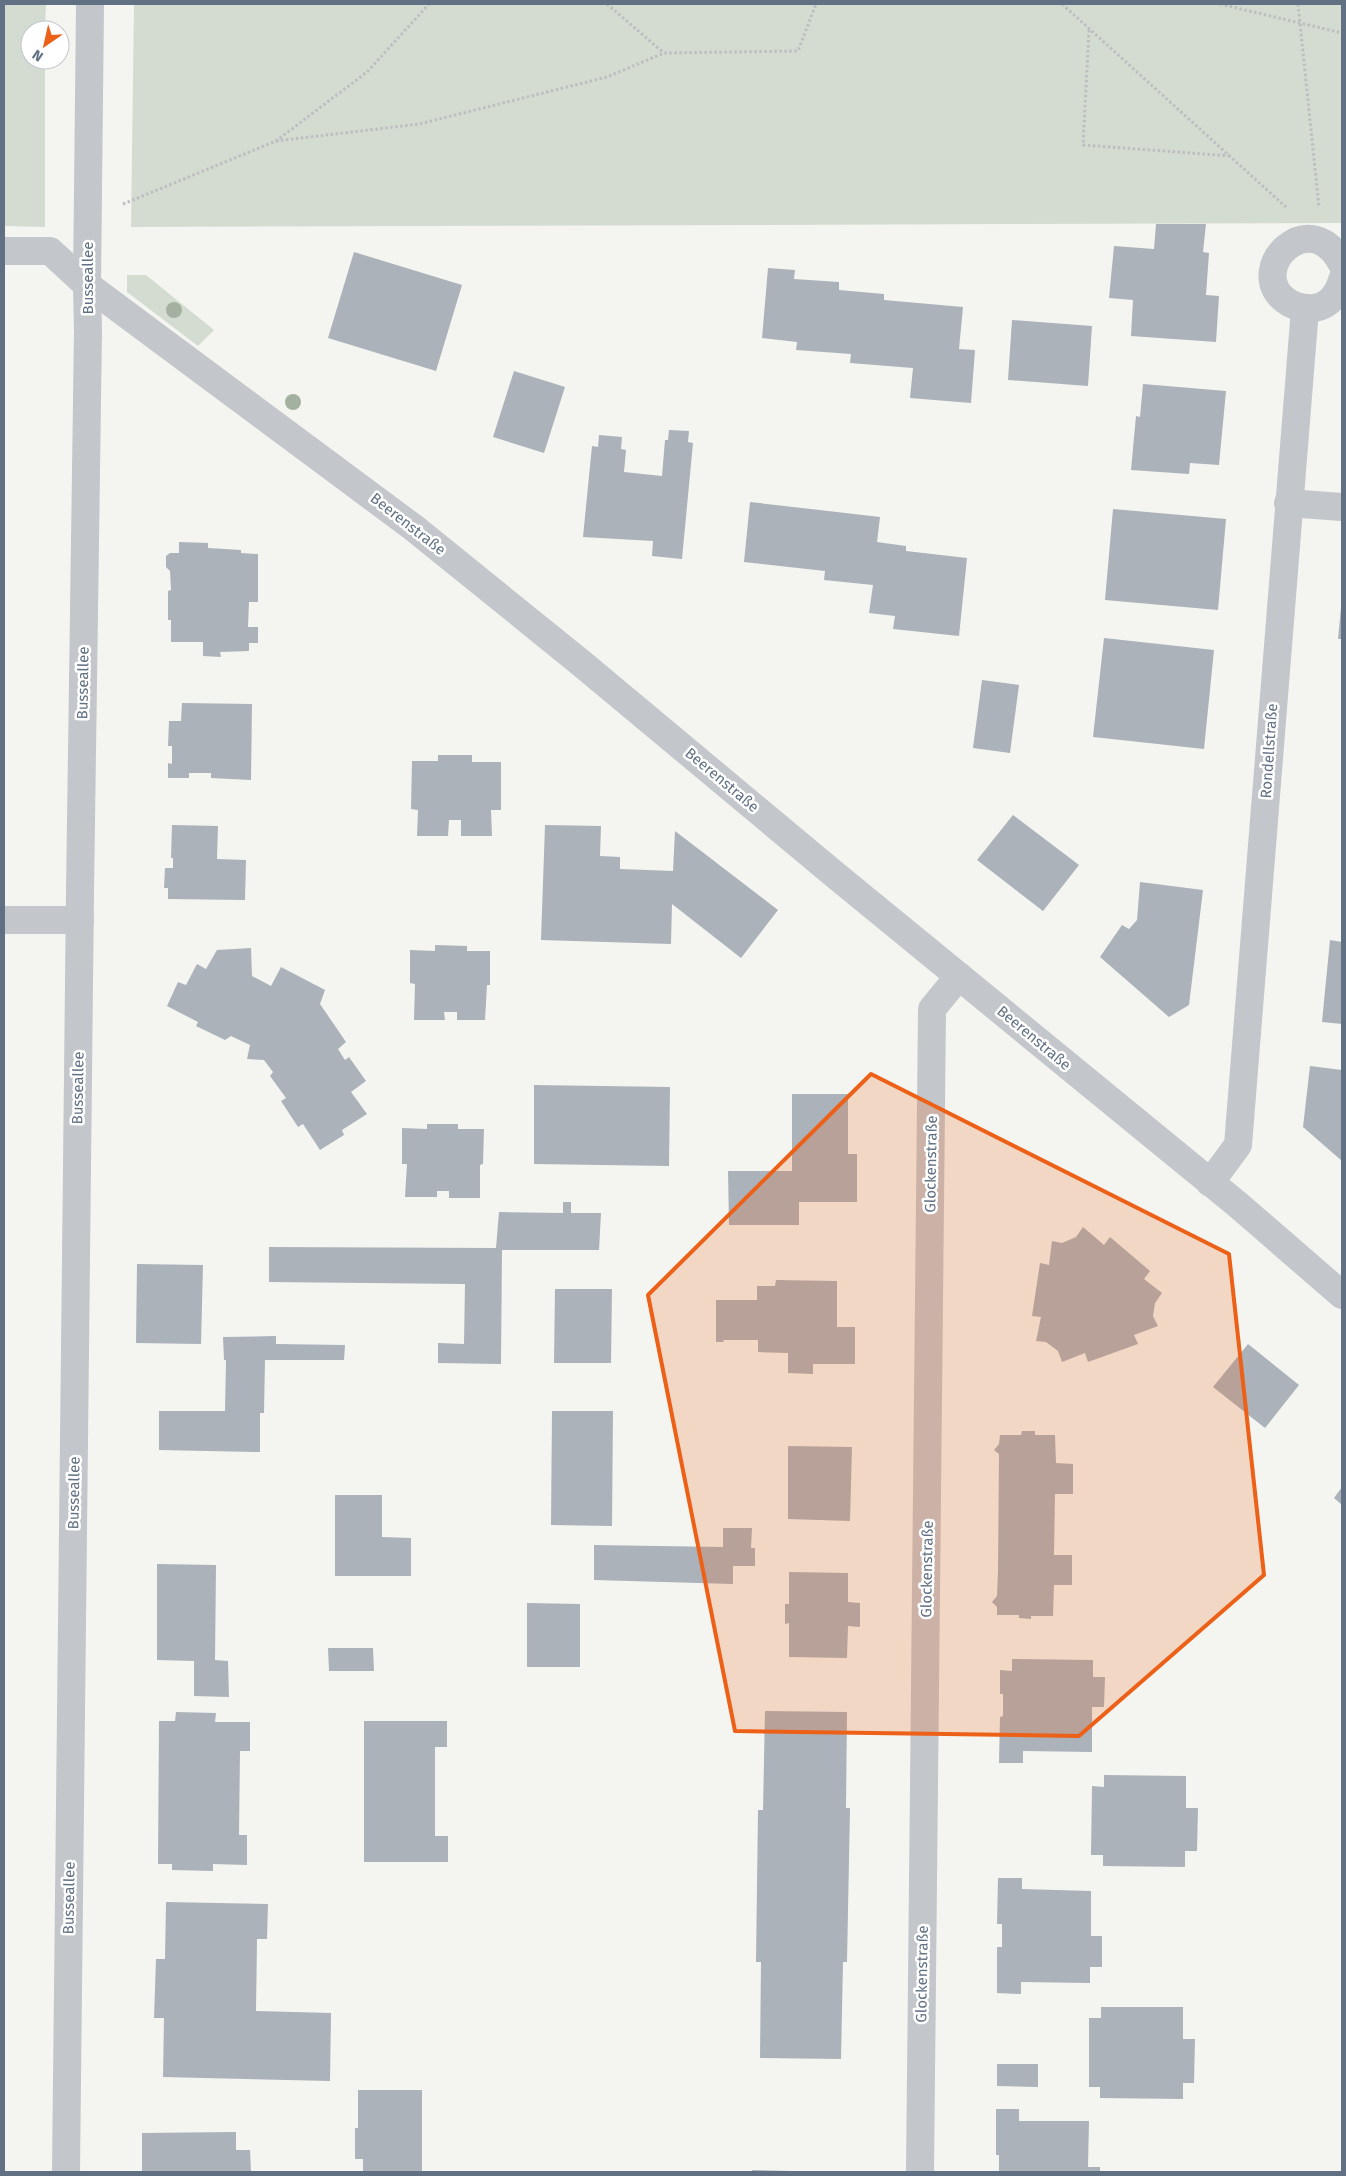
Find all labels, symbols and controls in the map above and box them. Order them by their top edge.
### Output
north arrow [20,20,70,70]
text: N [29,46,47,65]
street label: Busseallee [79,242,97,314]
street label: Beerenstraße [367,489,449,559]
street label: Busseallee [73,646,93,720]
street label: Rondellstraße [1257,703,1281,799]
street label: Beerenstraße [681,744,763,816]
street label: Beerenstraße [993,1002,1075,1074]
street label: Busseallee [68,1051,88,1125]
street label: Glockenstraße [921,1115,941,1213]
street label: Busseallee [64,1456,84,1530]
street label: Glockenstraße [917,1520,937,1618]
street label: Busseallee [59,1861,79,1935]
street label: Glockenstraße [912,1925,932,2023]

